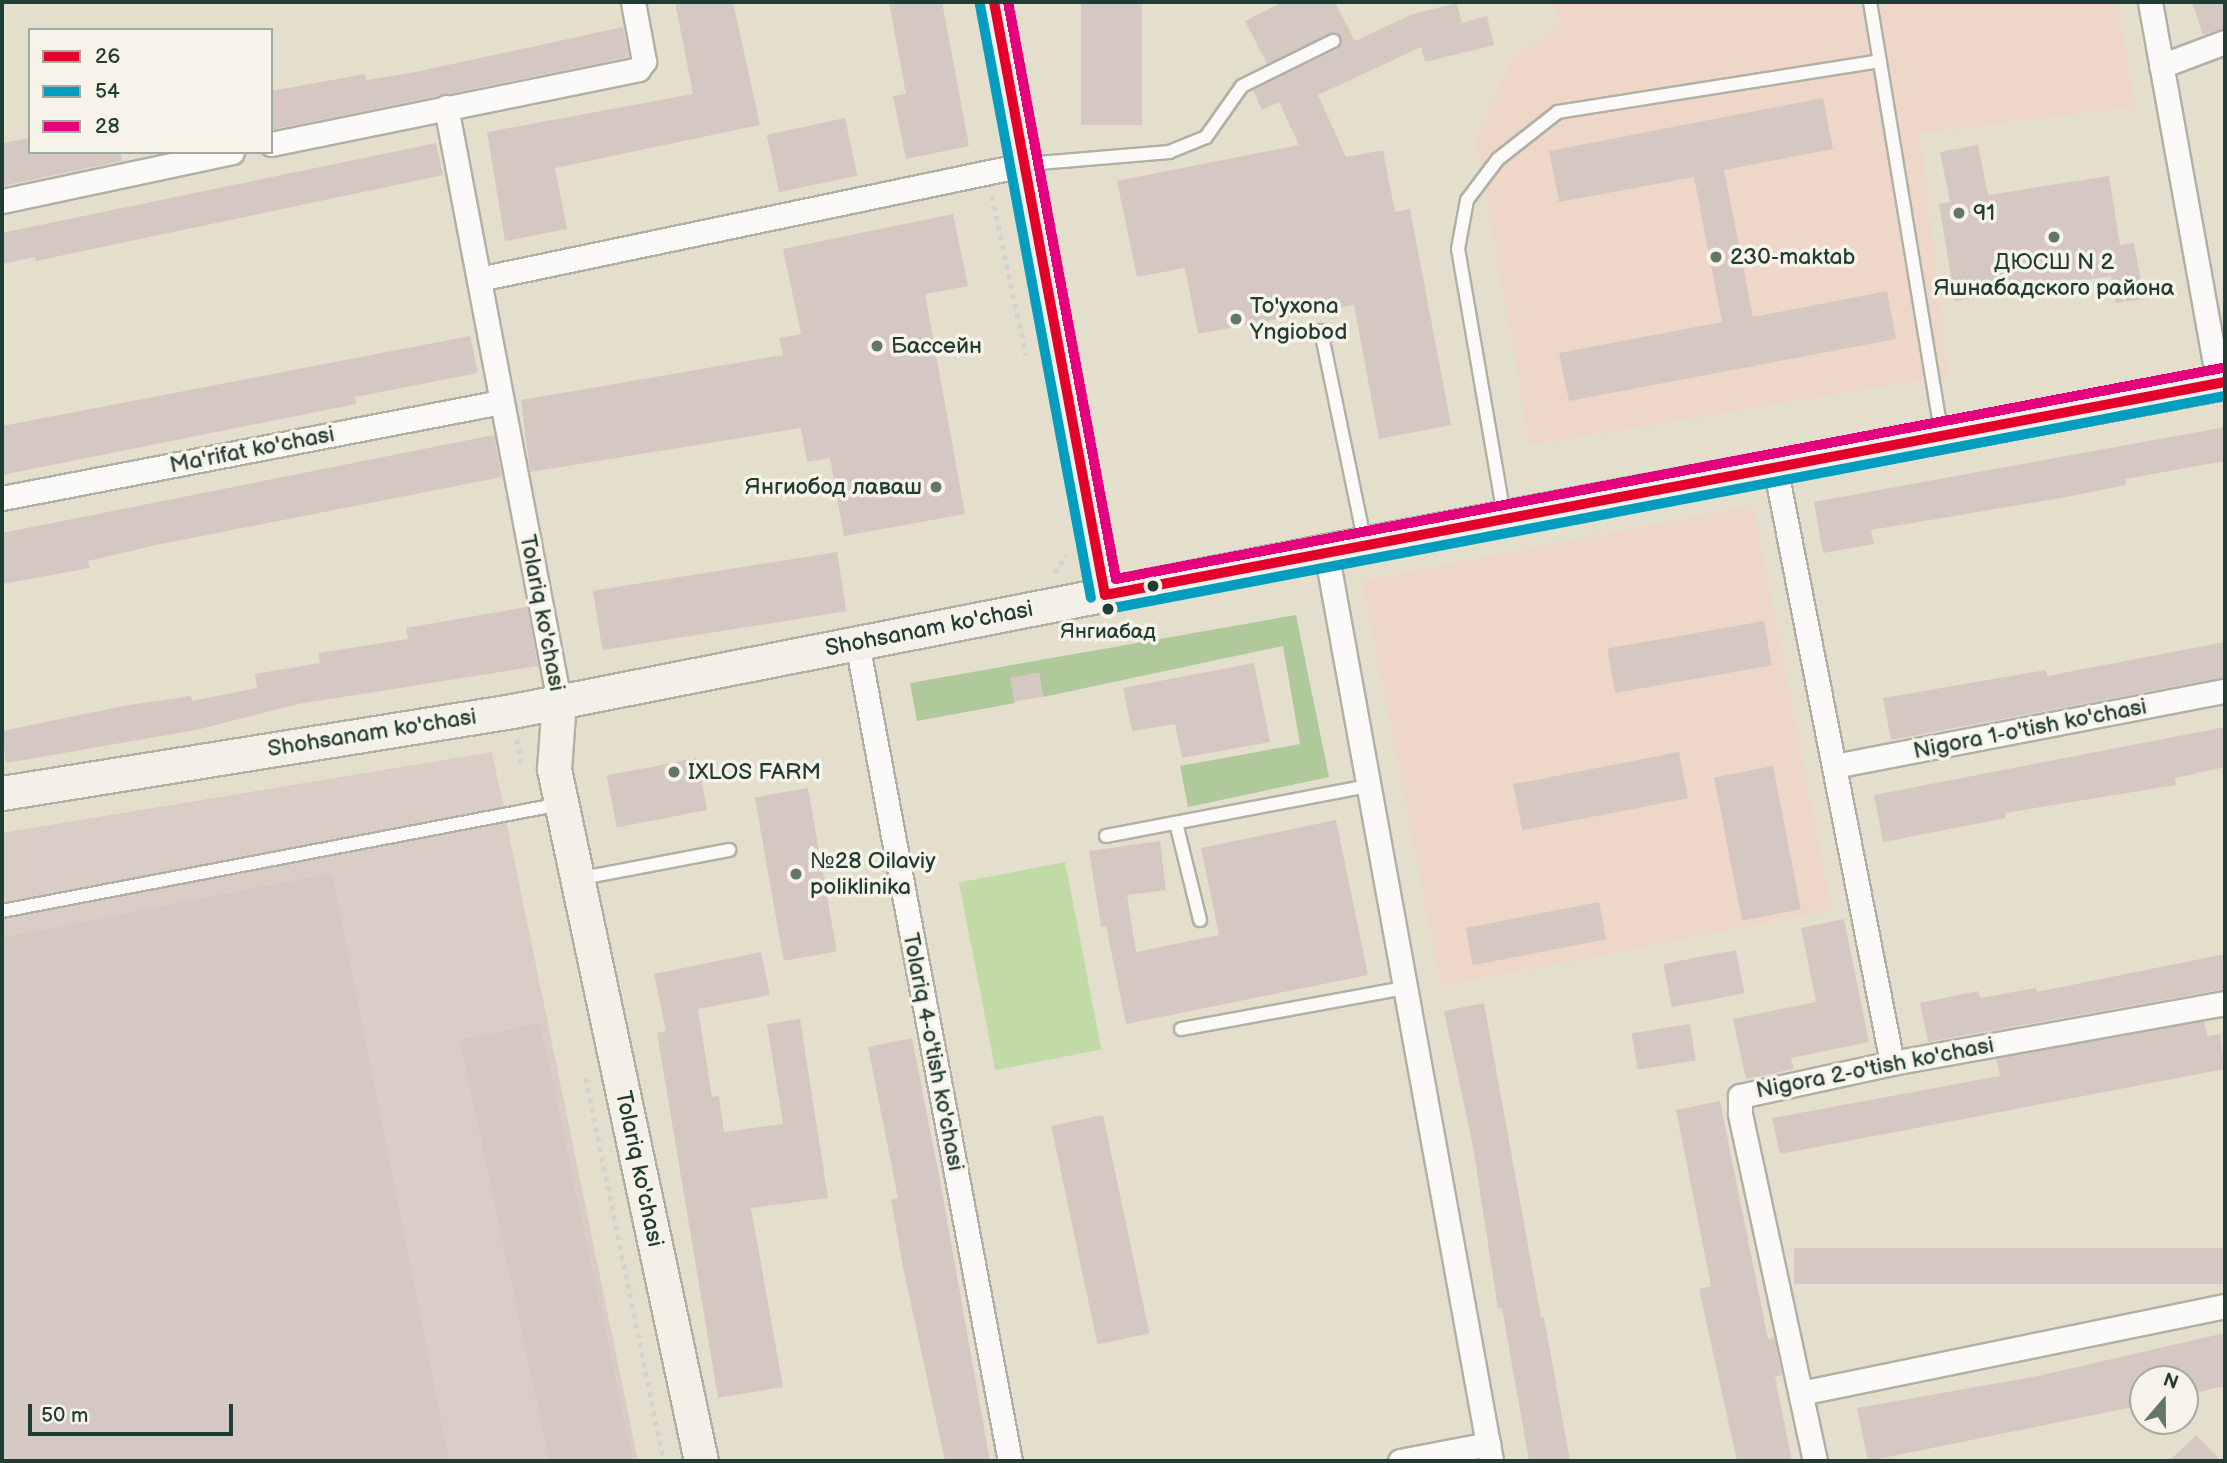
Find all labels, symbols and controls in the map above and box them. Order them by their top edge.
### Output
legend [28,28,273,154]
text: 26 [95,44,120,69]
text: 54 [95,79,120,104]
text: 28 [95,114,120,139]
place label: 91 [1973,199,1995,227]
marker: 91 [1951,205,1967,221]
marker: ДЮСШ N 2 Яшнабадского района [2046,229,2062,245]
place label: 230-maktab [1730,243,1856,271]
place label: ДЮСШ N 2 Яшнабадского района [1934,248,2174,302]
marker: 230-maktab [1708,249,1724,265]
place label: To'yxona Yngiobod [1250,292,1347,346]
marker: To'yxona Yngiobod [1228,311,1244,327]
place label: Бассейн [891,332,982,360]
marker: Бассейн [869,338,885,354]
street label: Ma'rifat ko'chasi [167,420,337,480]
place label: Янгиобод лаваш [745,473,922,501]
marker: Янгиобод лаваш [928,479,944,495]
street label: Tolariq ko'chasi [513,532,571,694]
unlabelled marker [1146,579,1160,593]
street label: Shohsanam ko'chasi [823,595,1035,663]
marker: Янгиабад [1101,602,1115,616]
place label: Янгиабад [1060,619,1156,645]
street label: Nigora 1-o'tish ko'chasi [1911,693,2149,765]
street label: Shohsanam ko'chasi [266,703,478,763]
place label: IXLOS FARM [688,758,821,786]
marker: IXLOS FARM [666,764,682,780]
place label: №28 Oilaviy poliklinika [810,847,936,901]
marker: №28 Oilaviy poliklinika [788,866,804,882]
street label: Tolariq 4-o'tish ko'chasi [896,931,970,1173]
street label: Nigora 2-o'tish ko'chasi [1754,1031,1996,1105]
street label: Tolariq ko'chasi [609,1088,669,1250]
north arrow [2129,1365,2199,1435]
text: N [2160,1368,2181,1395]
scale bar [32,1390,236,1434]
text: 50 m [41,1403,88,1428]

